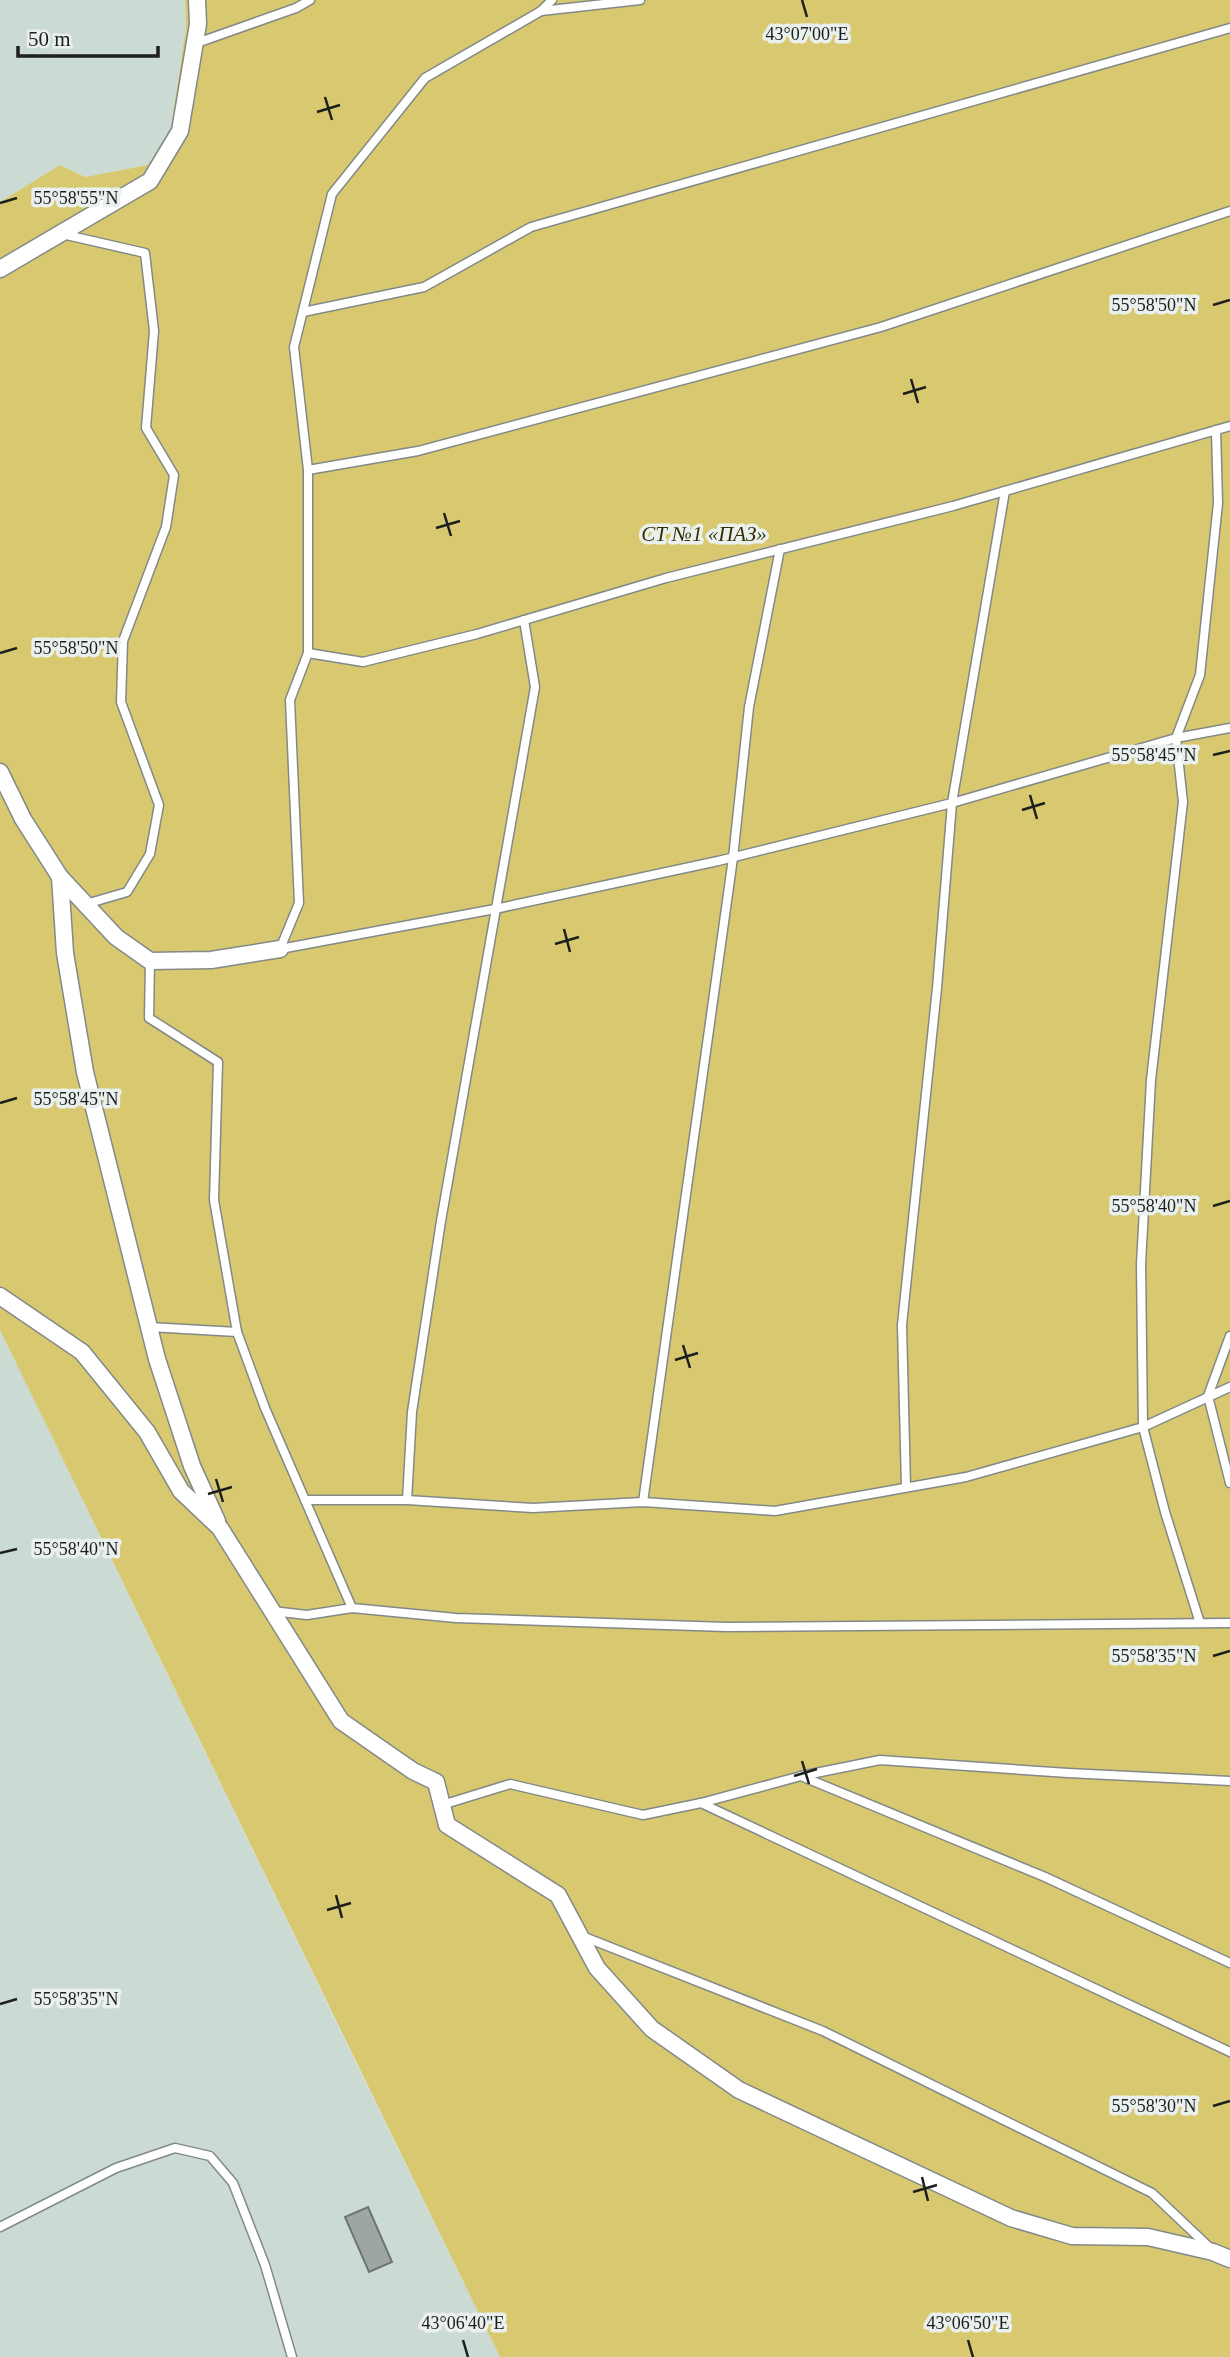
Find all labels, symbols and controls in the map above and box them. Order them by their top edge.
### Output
scale bar [18,14,158,58]
text: 43°07'00"E [766,24,848,44]
text: 50 m [28,27,71,51]
text: 55°58'55"N [34,188,118,208]
text: 55°58'50"N [1112,295,1196,315]
park label: СТ №1 «ПАЗ» [641,522,767,546]
text: 55°58'50"N [34,638,118,658]
text: 55°58'45"N [1112,745,1196,765]
text: 55°58'45"N [34,1089,118,1109]
text: 55°58'40"N [1112,1196,1196,1216]
text: 55°58'40"N [34,1539,118,1559]
text: 55°58'35"N [1112,1646,1196,1666]
text: 55°58'35"N [34,1989,118,2009]
text: 55°58'30"N [1112,2096,1196,2116]
text: 43°06'40"E [422,2313,504,2333]
text: 43°06'50"E [927,2313,1009,2333]

